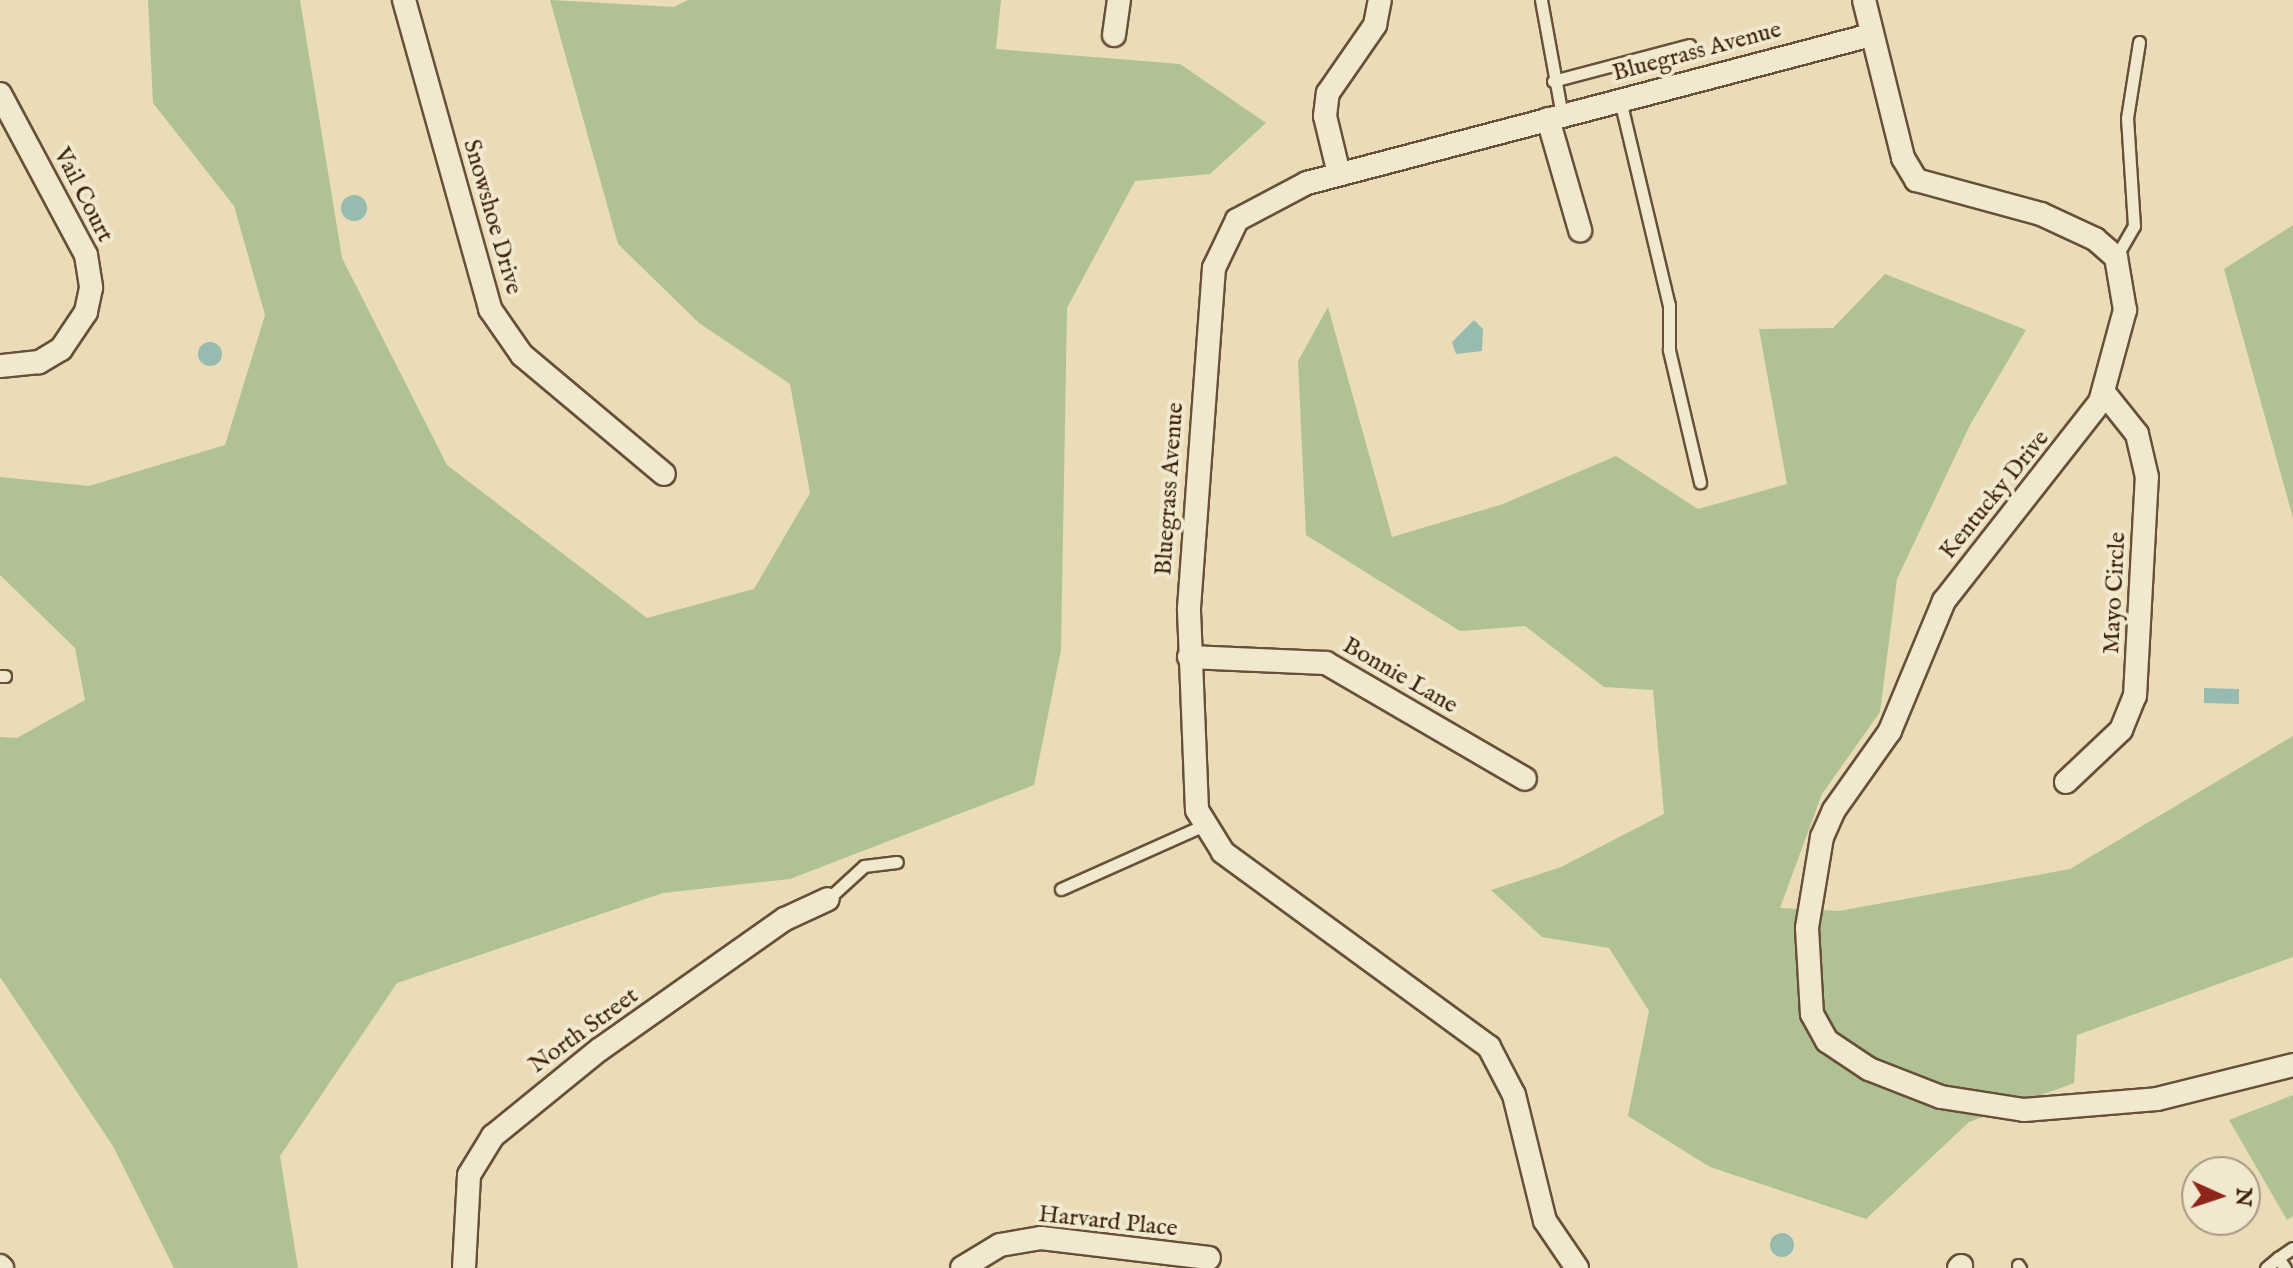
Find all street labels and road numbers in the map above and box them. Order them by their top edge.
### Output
street label: Bluegrass Avenue [1610,16,1784,88]
street label: Snowshoe Drive [456,136,528,298]
street label: Vail Court [47,143,119,247]
street label: Bluegrass Avenue [1150,401,1190,577]
street label: Kentucky Drive [1934,425,2056,565]
street label: Mayo Circle [2097,531,2133,655]
street label: Bonnie Lane [1337,632,1463,720]
street label: North Street [524,982,644,1080]
street label: Harvard Place [1037,1200,1179,1244]

